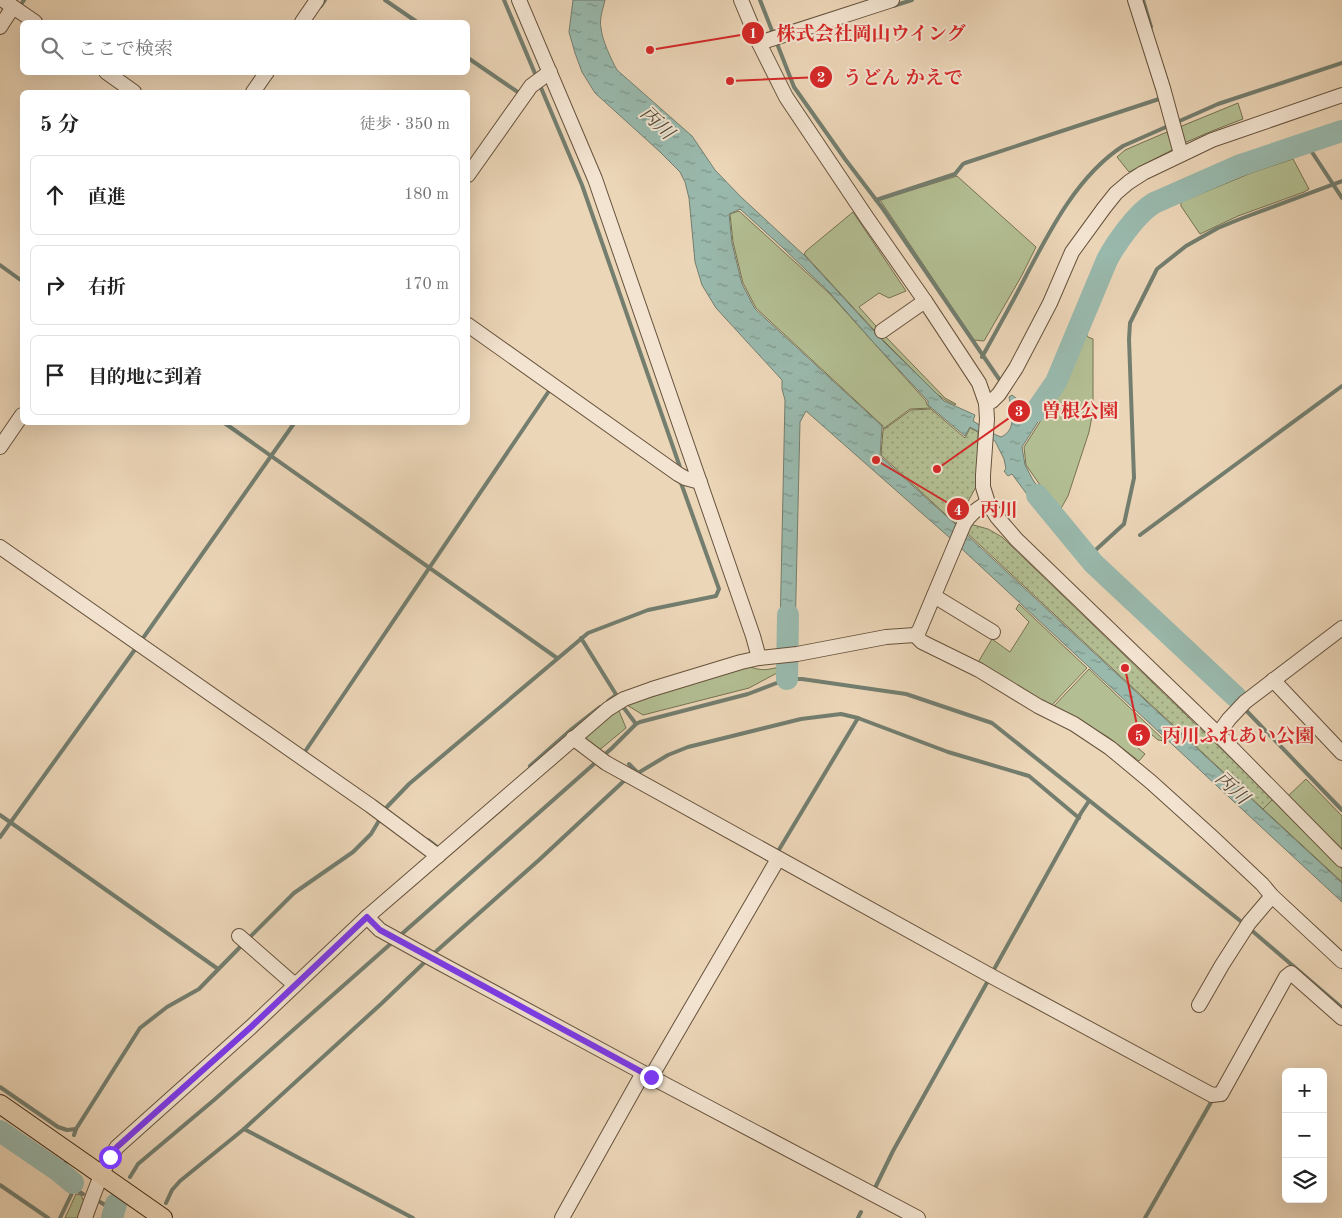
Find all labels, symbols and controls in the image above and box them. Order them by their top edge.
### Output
callout: 株式会社岡山ウイング [741,16,976,50]
search box [20,20,470,75]
text: 株式会社岡山ウイング [776,23,967,45]
text: 1 [749,27,757,42]
icon: search [38,34,66,62]
text: ここで検索 [78,41,173,60]
callout: うどん かえで [809,60,973,94]
text: うどん かえで [843,68,963,89]
text: 2 [817,71,825,86]
water label: 丙川 [636,103,679,145]
text: 5 分 [40,115,79,136]
text: 徒歩 · 350 m [360,117,450,133]
icon: ahead [41,181,69,209]
text: 180 m [404,187,449,203]
text: 直進 [88,189,126,208]
icon: right [41,271,69,299]
text: 170 m [404,277,449,293]
text: 右折 [88,279,126,298]
icon: arrive [41,361,69,389]
text: 目的地に到着 [88,369,202,388]
callout: 曽根公園 [1007,394,1128,428]
text: 曽根公園 [1042,400,1118,422]
text: 3 [1015,405,1023,420]
callout: 丙川 [945,492,1028,526]
text: 丙川 [980,499,1018,521]
text: 4 [954,504,962,519]
callout: 丙川ふれあい公園 [1127,718,1324,752]
text: 丙川ふれあい公園 [1162,725,1314,747]
text: 5 [1135,730,1143,745]
water label: 丙川 [1211,768,1254,810]
route end [640,1066,663,1089]
map controls [1282,1068,1327,1203]
button: + [1282,1068,1327,1113]
button: − [1282,1113,1327,1158]
route start [99,1146,122,1169]
button: layers [1282,1158,1327,1203]

